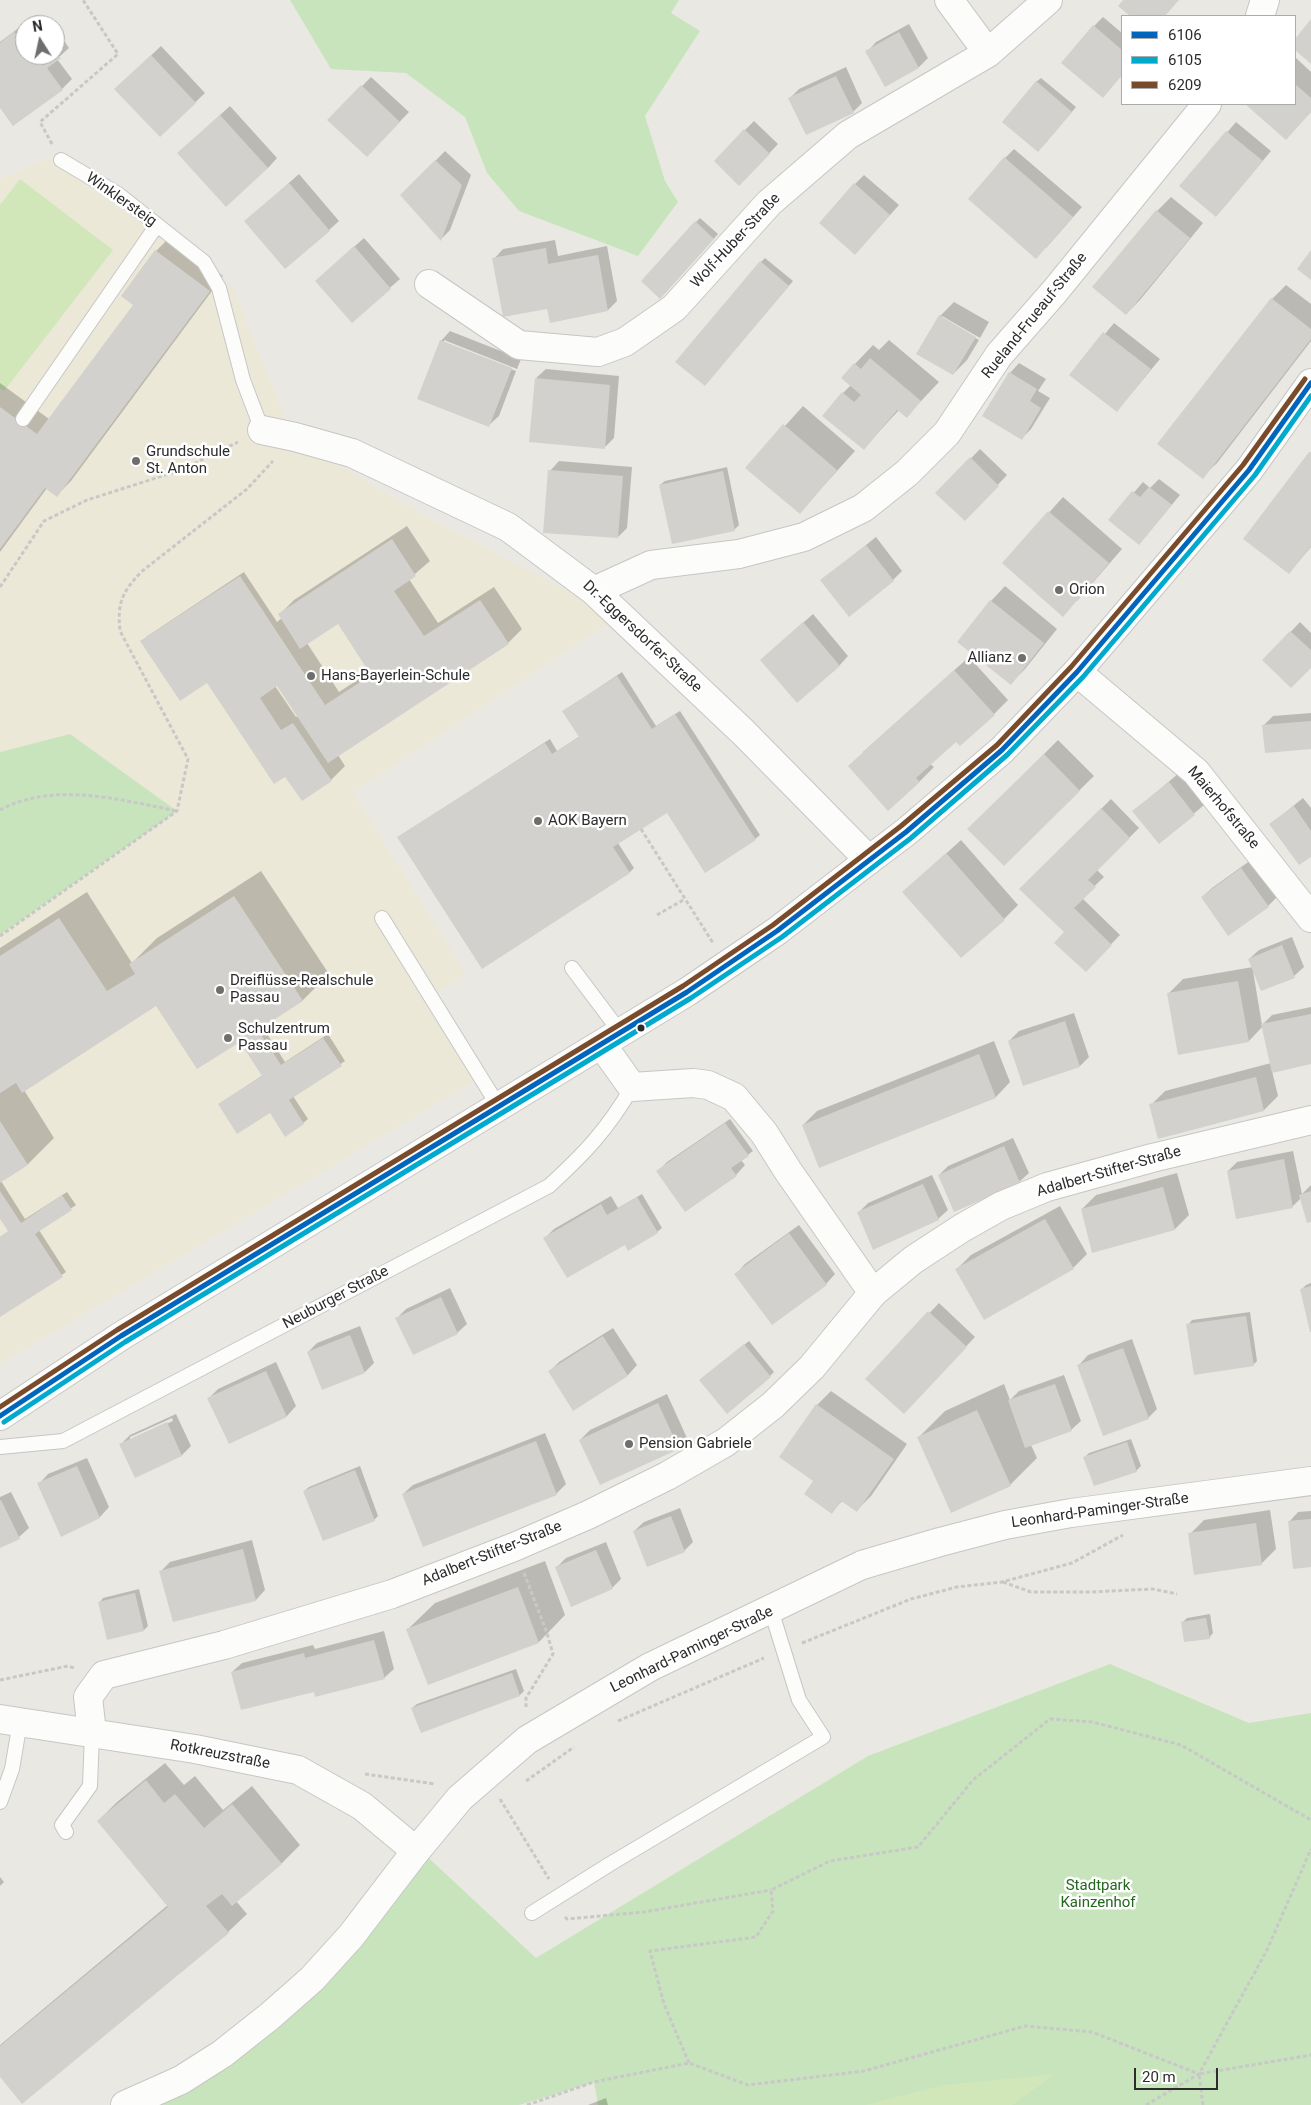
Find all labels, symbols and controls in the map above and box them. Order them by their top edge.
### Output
north arrow [15,15,65,65]
legend [1121,15,1296,105]
text: N [31,17,44,35]
text: 6106 [1168,26,1202,44]
text: 6105 [1168,51,1202,69]
text: 6209 [1168,76,1202,94]
street label: Winklersteig [82,169,160,231]
street label: Wolf-Huber-Straße [688,190,784,292]
street label: Rueland-Frueauf-Straße [979,249,1091,383]
place label: Grundschule St. Anton [146,443,230,478]
marker: Grundschule St. Anton [130,455,142,467]
street label: Dr.-Eggersdorfer-Straße [579,577,705,697]
place label: Orion [1069,581,1105,599]
marker: Orion [1053,584,1065,596]
place label: Allianz [967,649,1012,667]
marker: Allianz [1016,652,1028,664]
place label: Hans-Bayerlein-Schule [321,667,470,685]
marker: Hans-Bayerlein-Schule [305,670,317,682]
street label: Maierhofstraße [1183,763,1263,853]
place label: AOK Bayern [548,812,627,830]
marker: AOK Bayern [532,815,544,827]
place label: Dreiflüsse-Realschule Passau [230,972,373,1007]
marker: Dreiflüsse-Realschule Passau [214,984,226,996]
place label: Schulzentrum Passau [238,1020,330,1055]
unlabelled marker [636,1023,646,1033]
marker: Schulzentrum Passau [222,1032,234,1044]
street label: Adalbert-Stifter-Straße [1035,1143,1183,1201]
street label: Neuburger Straße [280,1263,392,1333]
place label: Pension Gabriele [639,1435,752,1453]
marker: Pension Gabriele [623,1438,635,1450]
street label: Leonhard-Paminger-Straße [1010,1490,1190,1532]
street label: Adalbert-Stifter-Straße [419,1518,565,1590]
street label: Leonhard-Paminger-Straße [608,1603,776,1697]
street label: Rotkreuzstraße [169,1736,271,1774]
park label: Stadtpark Kainzenhof [1060,1877,1136,1912]
scale bar [1136,2058,1220,2090]
text: 20 m [1142,2068,1176,2086]

